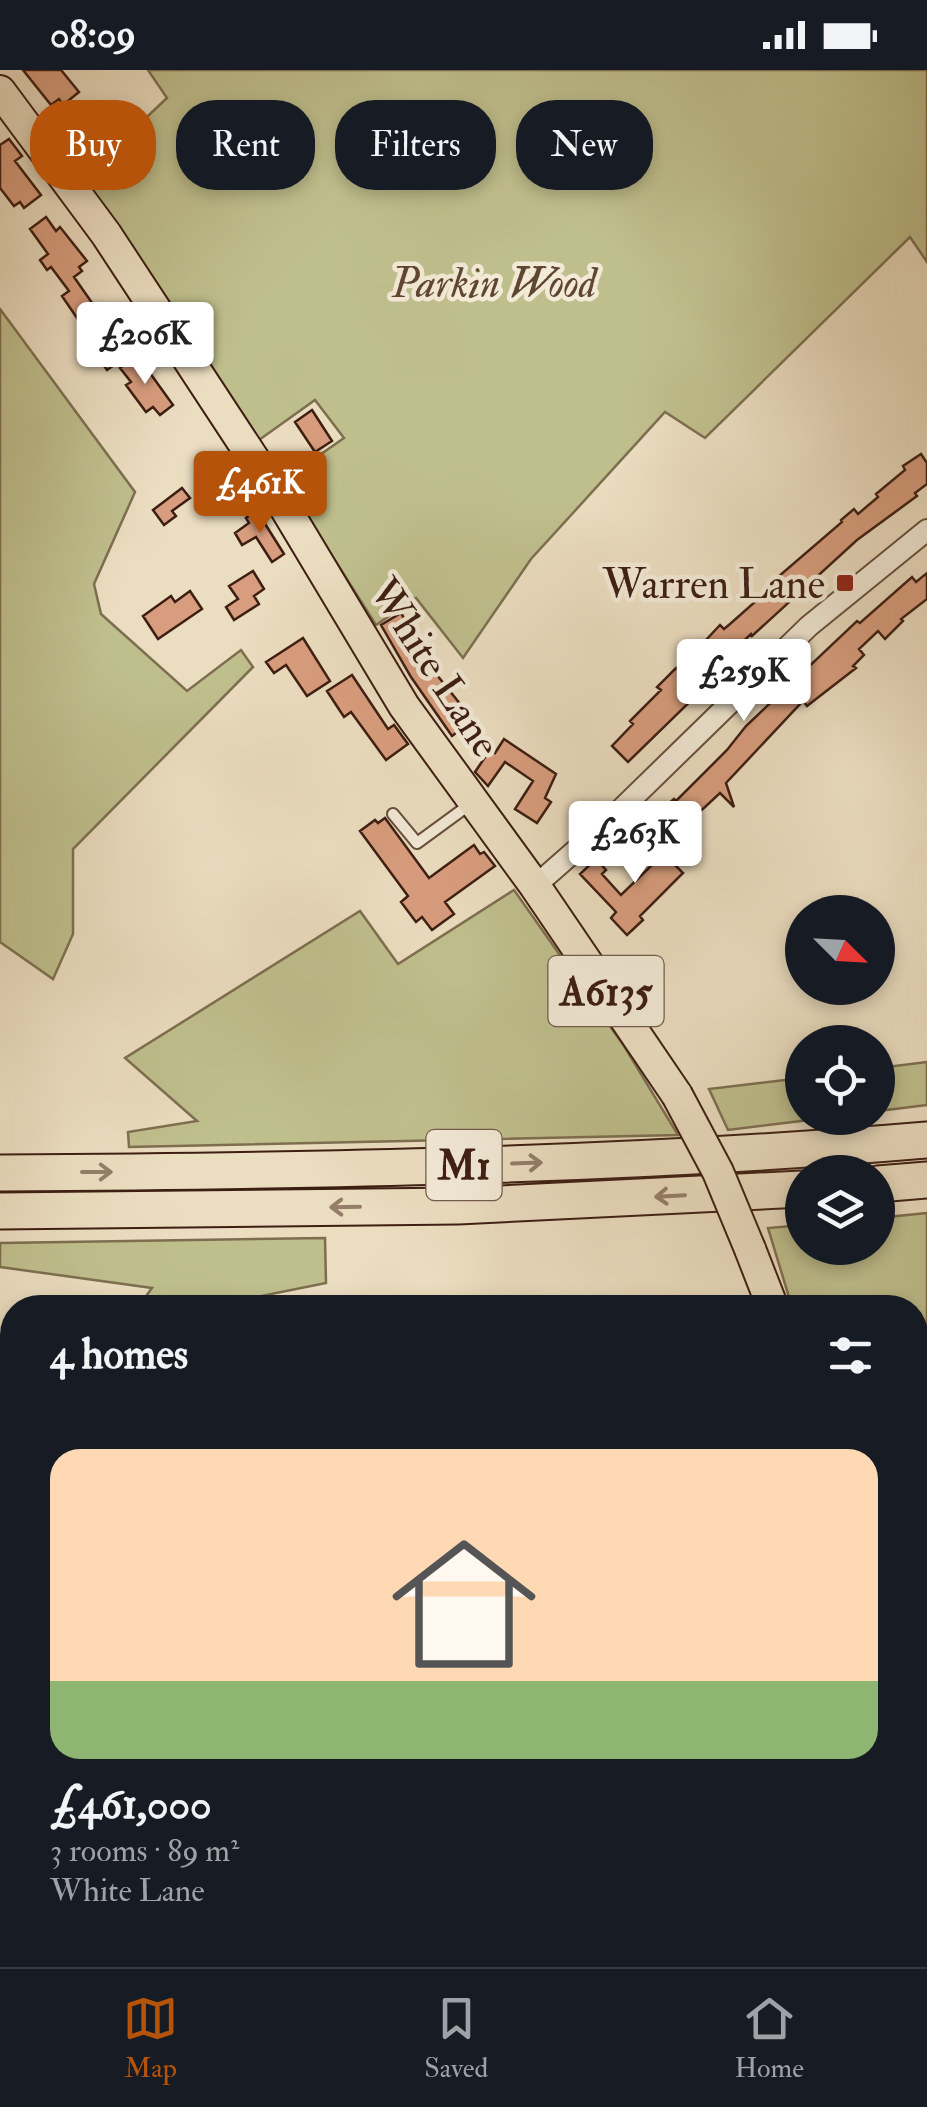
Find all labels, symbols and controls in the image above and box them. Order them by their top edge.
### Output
text: 08:09 [50,11,136,59]
chip: Buy [30,100,156,190]
chip: Rent [176,100,315,190]
chip: Filters [335,100,496,190]
chip: New [516,100,653,190]
park label: Parkin Wood [391,258,599,310]
pin: £206K [75,302,215,387]
text: £206K [99,314,191,354]
pin: £461K [190,451,330,536]
text: £461K [216,463,304,503]
place label: Warren Lane [602,559,825,611]
street label: White Lane [357,568,511,767]
marker: Warren Lane [834,572,856,594]
pin: £259K [674,639,814,724]
text: £259K [699,651,789,691]
pin: £263K [565,801,705,886]
text: £263K [591,813,679,853]
north arrow [785,895,895,1005]
map controls [785,895,895,1265]
road number: A6135 [548,956,664,1026]
button: locate [785,1025,895,1135]
road number: M1 [426,1130,502,1200]
one-way arrow [511,1154,543,1173]
button: layers [785,1155,895,1265]
one-way arrow [81,1163,113,1182]
one-way arrow [655,1187,687,1206]
one-way arrow [330,1198,362,1217]
icon: filters [823,1328,878,1383]
text: 4 homes [50,1329,188,1381]
icon: home [374,1514,554,1694]
text: £461,000 [50,1779,211,1831]
text: 3 rooms · 89 m² [50,1831,239,1871]
text: White Lane [50,1871,205,1911]
tab: Map [123,1991,178,2086]
tab: Saved [424,1991,488,2086]
tab: Home [734,1991,804,2086]

